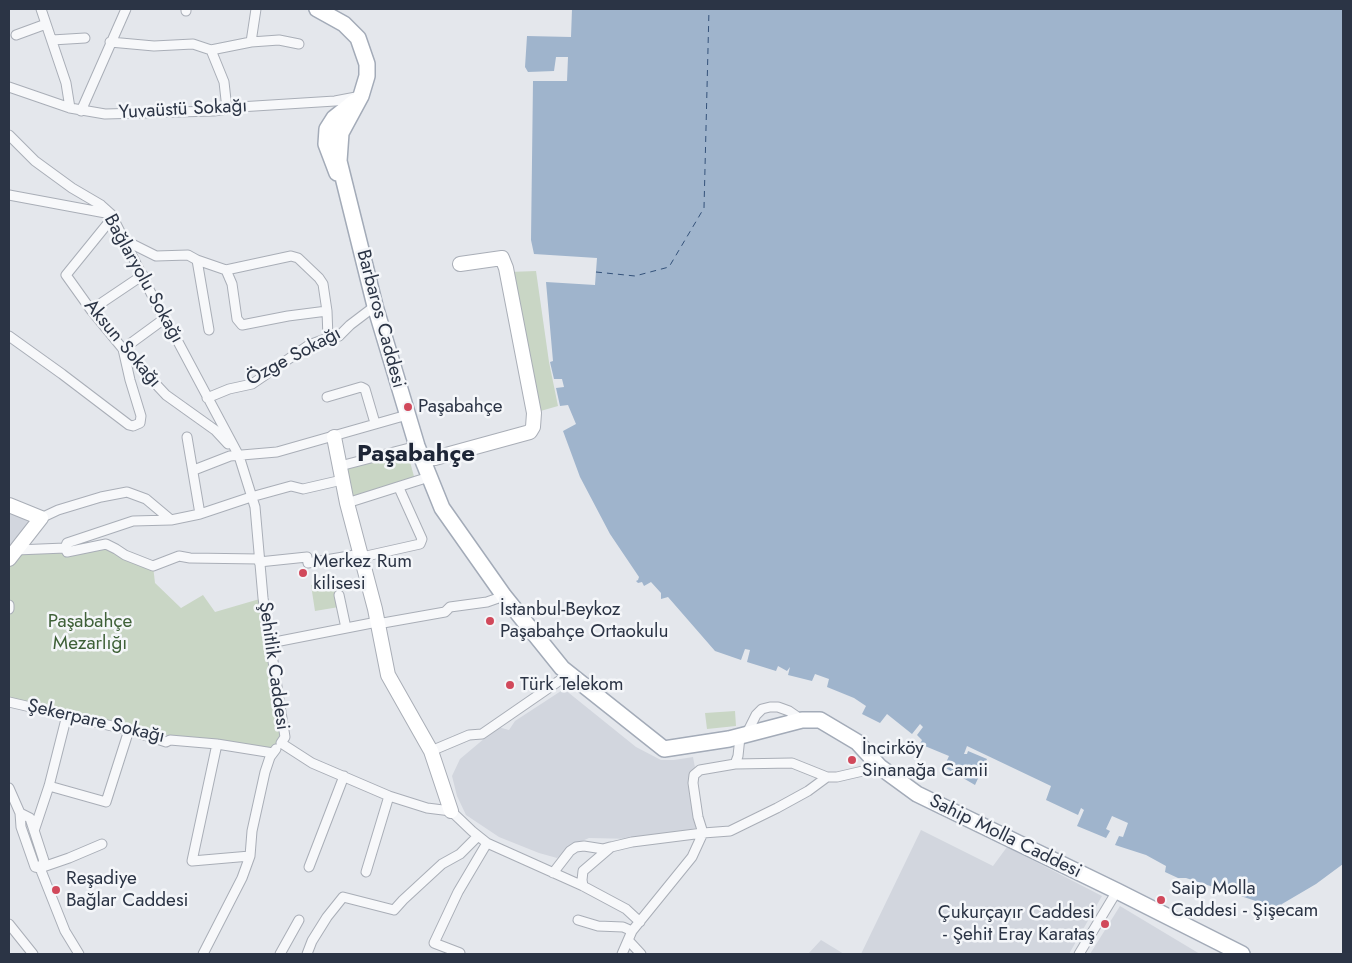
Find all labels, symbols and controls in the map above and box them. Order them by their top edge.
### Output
street label: Yuvaüstü Sokağı [118,95,248,125]
street label: Bağlaryolu Sokağı [98,211,188,347]
street label: Barbaros Caddesi [351,247,409,391]
street label: Aksun Sokağı [78,295,166,393]
street label: Özge Sokağı [243,323,345,391]
place label: Paşabahçe [418,396,503,418]
marker: Paşabahçe [402,401,414,413]
district label: Paşabahçe [357,441,475,469]
place label: Merkez Rum kilisesi [313,551,412,595]
marker: Merkez Rum kilisesi [297,567,309,579]
place label: İstanbul-Beykoz Paşabahçe Ortaokulu [500,599,668,643]
street label: Şehitlik Caddesi [253,600,293,732]
park label: Paşabahçe Mezarlığı [48,611,132,655]
marker: İstanbul-Beykoz Paşabahçe Ortaokulu [484,615,496,627]
place label: Türk Telekom [520,674,624,696]
marker: Türk Telekom [504,679,516,691]
street label: Şekerpare Sokağı [25,695,167,749]
place label: İncirköy Sinanağa Camii [862,738,988,782]
marker: İncirköy Sinanağa Camii [846,754,858,766]
street label: Sahip Molla Caddesi [925,790,1085,884]
place label: Reşadiye Bağlar Caddesi [66,868,188,912]
place label: Saip Molla Caddesi - Şişecam [1171,878,1318,922]
marker: Reşadiye Bağlar Caddesi [50,884,62,896]
marker: Saip Molla Caddesi - Şişecam [1155,894,1167,906]
place label: Çukurçayır Caddesi - Şehit Eray Karataş [938,902,1095,946]
marker: Çukurçayır Caddesi - Şehit Eray Karataş [1099,918,1111,930]

